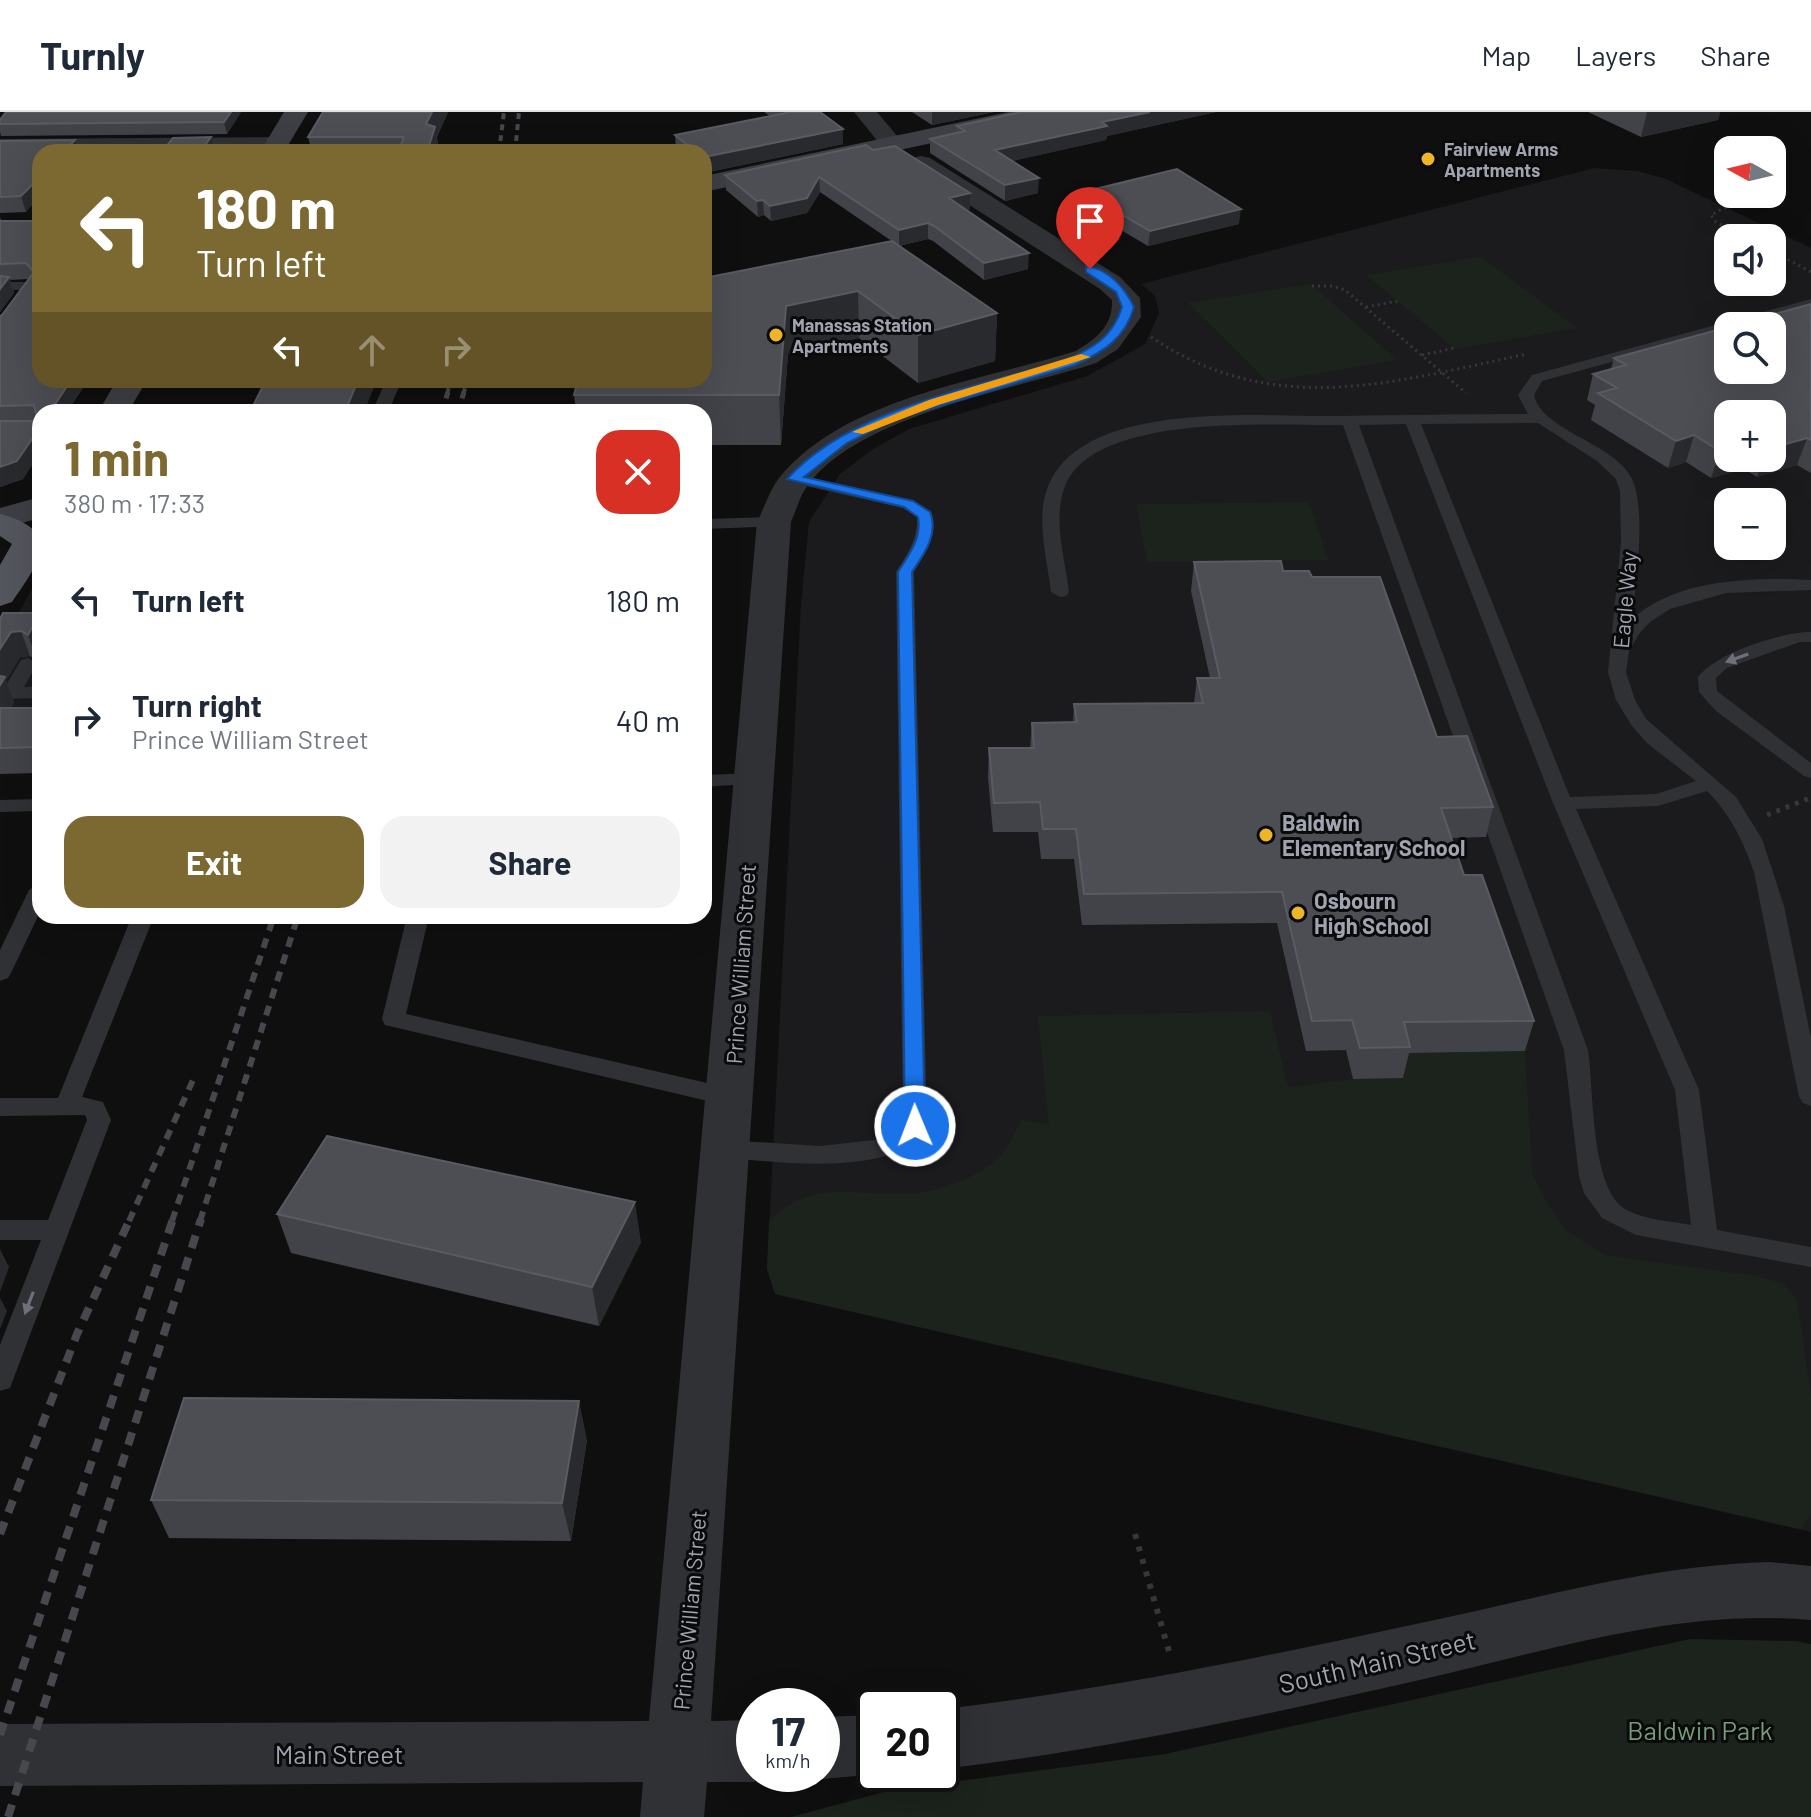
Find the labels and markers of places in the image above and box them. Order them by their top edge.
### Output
place label: Fairview Arms Apartments [1444,138,1558,181]
marker: Fairview Arms Apartments [1419,150,1437,168]
pin [1056,187,1124,269]
place label: Manassas Station Apartments [792,314,932,357]
marker: Manassas Station Apartments [767,326,785,344]
place label: Baldwin Elementary School [1282,809,1465,860]
marker: Baldwin Elementary School [1257,826,1275,844]
place label: Osbourn High School [1314,887,1429,938]
marker: Osbourn High School [1289,904,1307,922]

